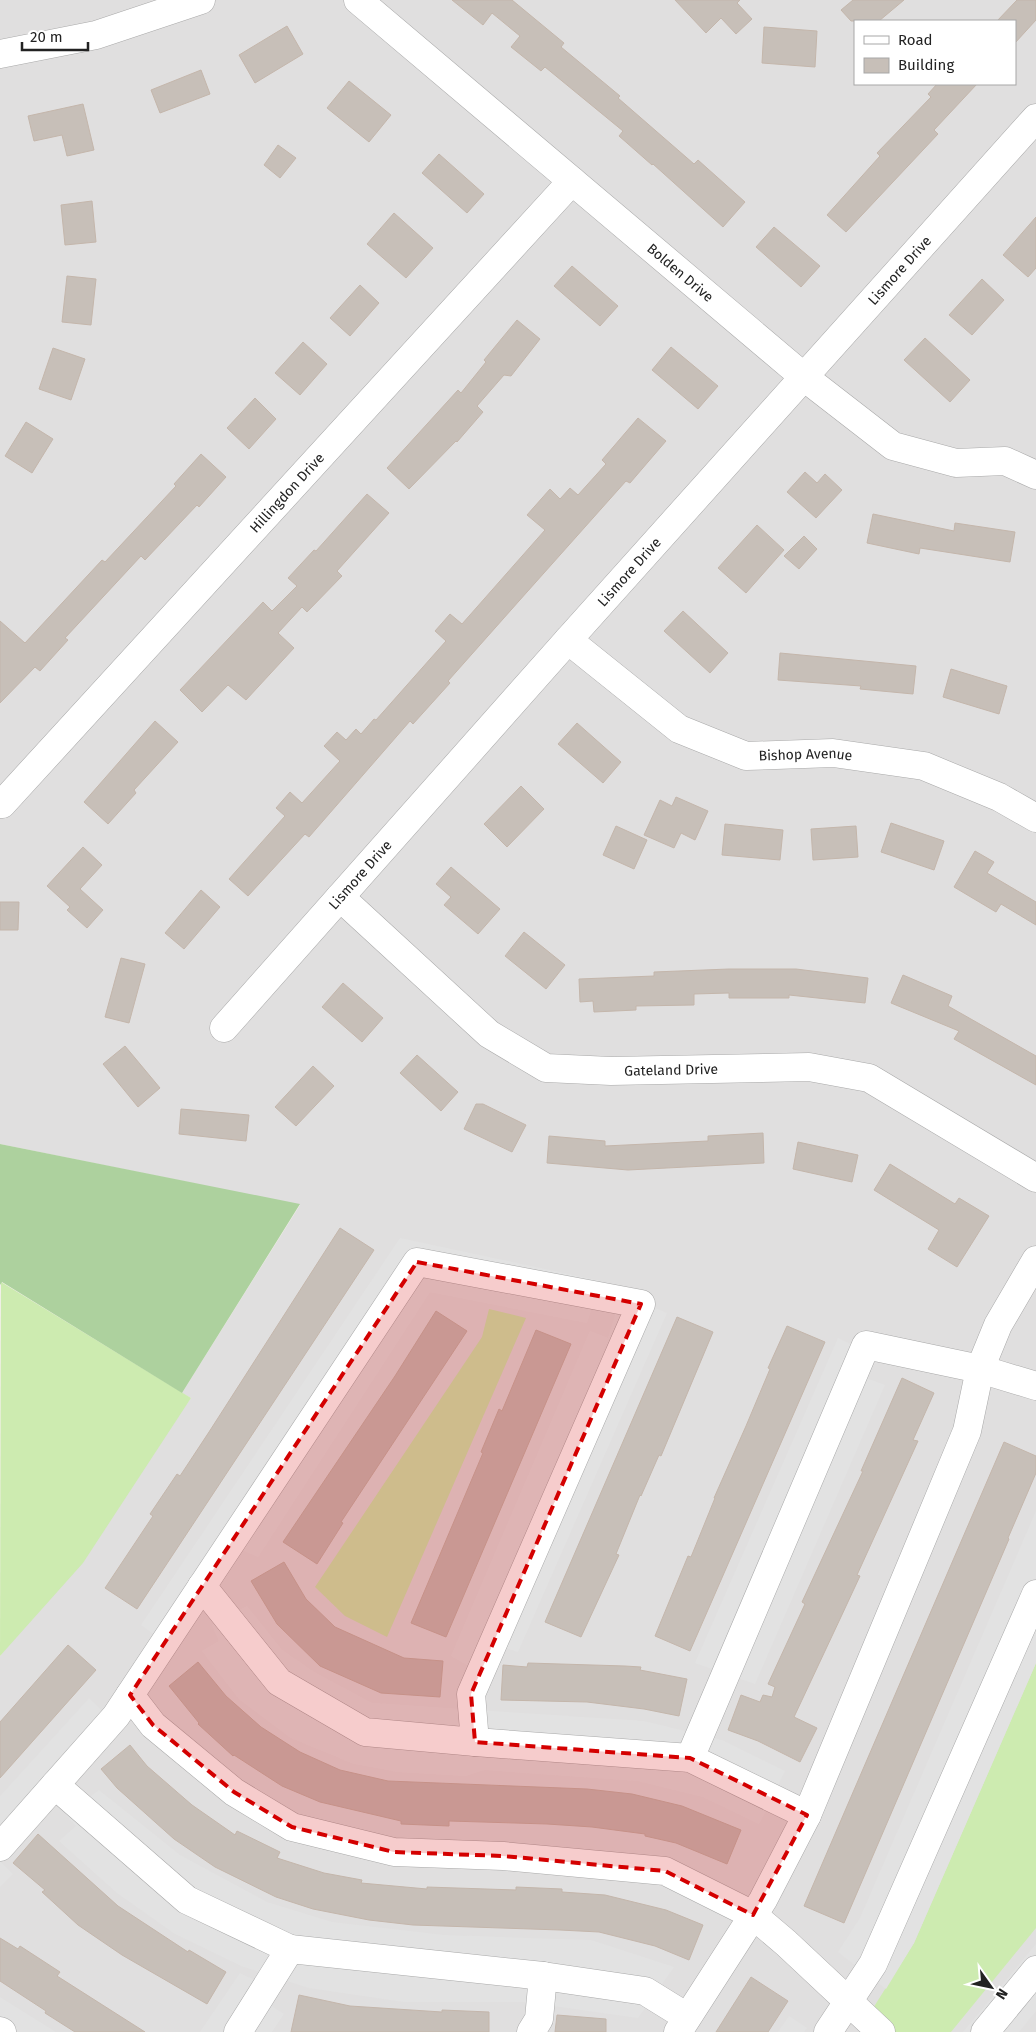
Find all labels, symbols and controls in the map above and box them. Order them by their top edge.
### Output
scale bar [22,20,89,52]
legend [854,20,1016,85]
text: 20 m [30,28,63,46]
text: Road [898,31,933,49]
text: Building [898,56,954,74]
street label: Lismore Drive [864,232,935,308]
street label: Bolden Drive [644,240,717,305]
street label: Hillingdon Drive [246,449,328,536]
street label: Lismore Drive [594,534,664,610]
street label: Bishop Avenue [758,744,853,764]
street label: Lismore Drive [325,836,395,913]
street label: Gateland Drive [624,1060,718,1079]
north arrow [966,1962,1016,2012]
text: N [992,1985,1011,2002]

